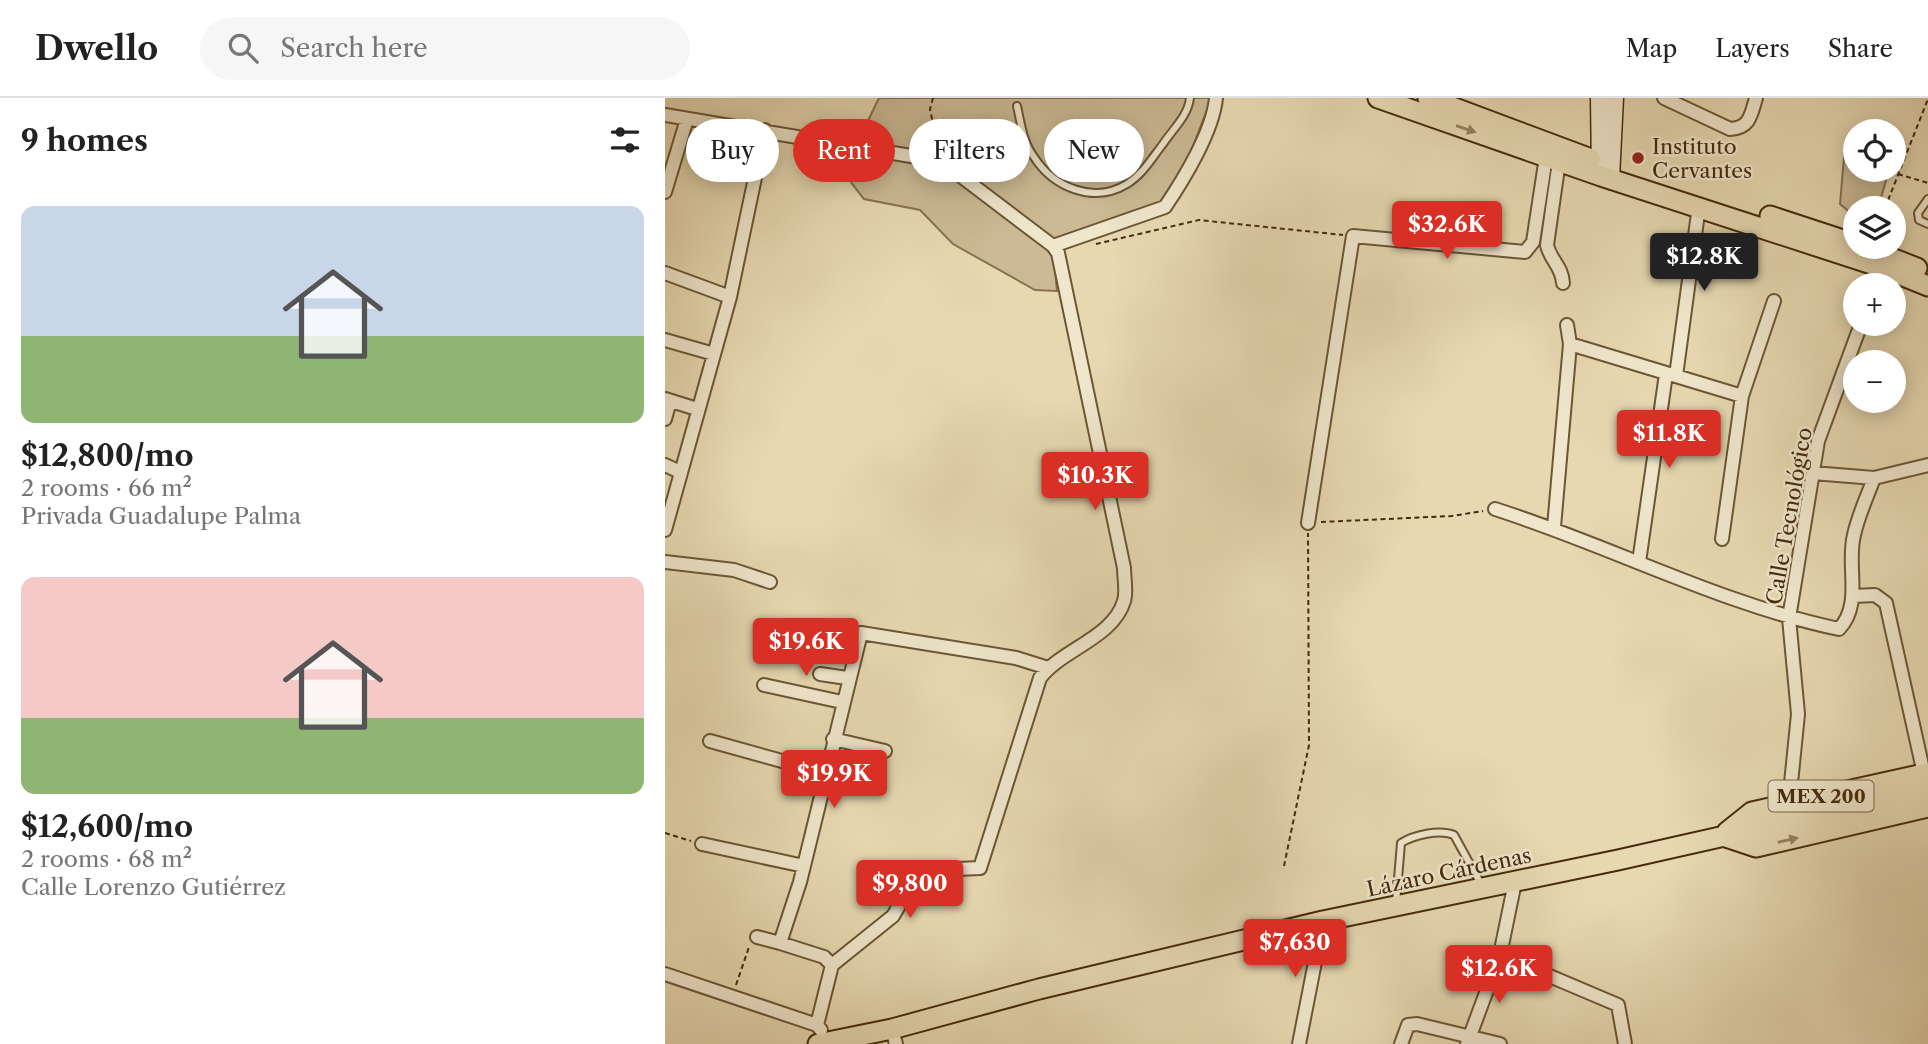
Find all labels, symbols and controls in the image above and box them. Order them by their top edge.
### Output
search box [200,17,690,80]
text: Dwello [35,28,158,69]
icon: search [224,29,262,67]
text: Search here [280,32,428,64]
text: Map [1626,34,1677,63]
text: Layers [1715,34,1790,63]
text: Share [1828,34,1893,63]
chip: Buy [686,119,779,182]
chip: Rent [793,119,895,182]
chip: Filters [909,119,1030,182]
chip: New [1044,119,1144,182]
map controls [1843,119,1906,413]
button: locate [1843,119,1906,182]
icon: filters [606,121,644,159]
text: 9 homes [21,122,148,159]
one-way arrow [1456,124,1477,135]
place label: Instituto Cervantes [1652,134,1752,183]
marker: Instituto Cervantes [1630,150,1646,166]
button: layers [1843,196,1906,259]
pin: $32.6K [1390,202,1504,261]
text: $32.6K [1408,210,1486,238]
pin: $12.8K [1647,234,1761,293]
text: $12.8K [1666,242,1742,270]
icon: home [270,251,396,377]
button: + [1843,273,1906,336]
button: − [1843,350,1906,413]
pin: $11.8K [1612,410,1726,470]
text: $11.8K [1633,419,1705,447]
street label: Calle Tecnológico [1761,425,1817,607]
text: $12,800/mo [21,437,194,474]
pin: $10.3K [1038,452,1152,512]
text: $10.3K [1057,461,1133,489]
text: 2 rooms · 66 m² [21,474,192,502]
text: Privada Guadalupe Palma [21,502,301,530]
pin: $19.6K [749,618,863,678]
icon: home [270,622,396,748]
text: $19.6K [769,627,843,655]
pin: $19.9K [777,750,891,810]
text: $19.9K [797,759,871,787]
road number: MEX 200 [1769,780,1873,811]
text: $12,600/mo [21,808,193,845]
one-way arrow [1777,834,1799,845]
street label: Lázaro Cárdenas [1364,842,1534,902]
text: 2 rooms · 68 m² [21,845,192,873]
pin: $9,800 [853,860,967,920]
text: $9,800 [872,869,948,897]
text: Calle Lorenzo Gutiérrez [21,873,286,901]
pin: $7,630 [1238,920,1352,979]
text: $7,630 [1259,928,1331,956]
pin: $12.6K [1442,946,1556,1005]
text: $12.6K [1461,954,1537,982]

